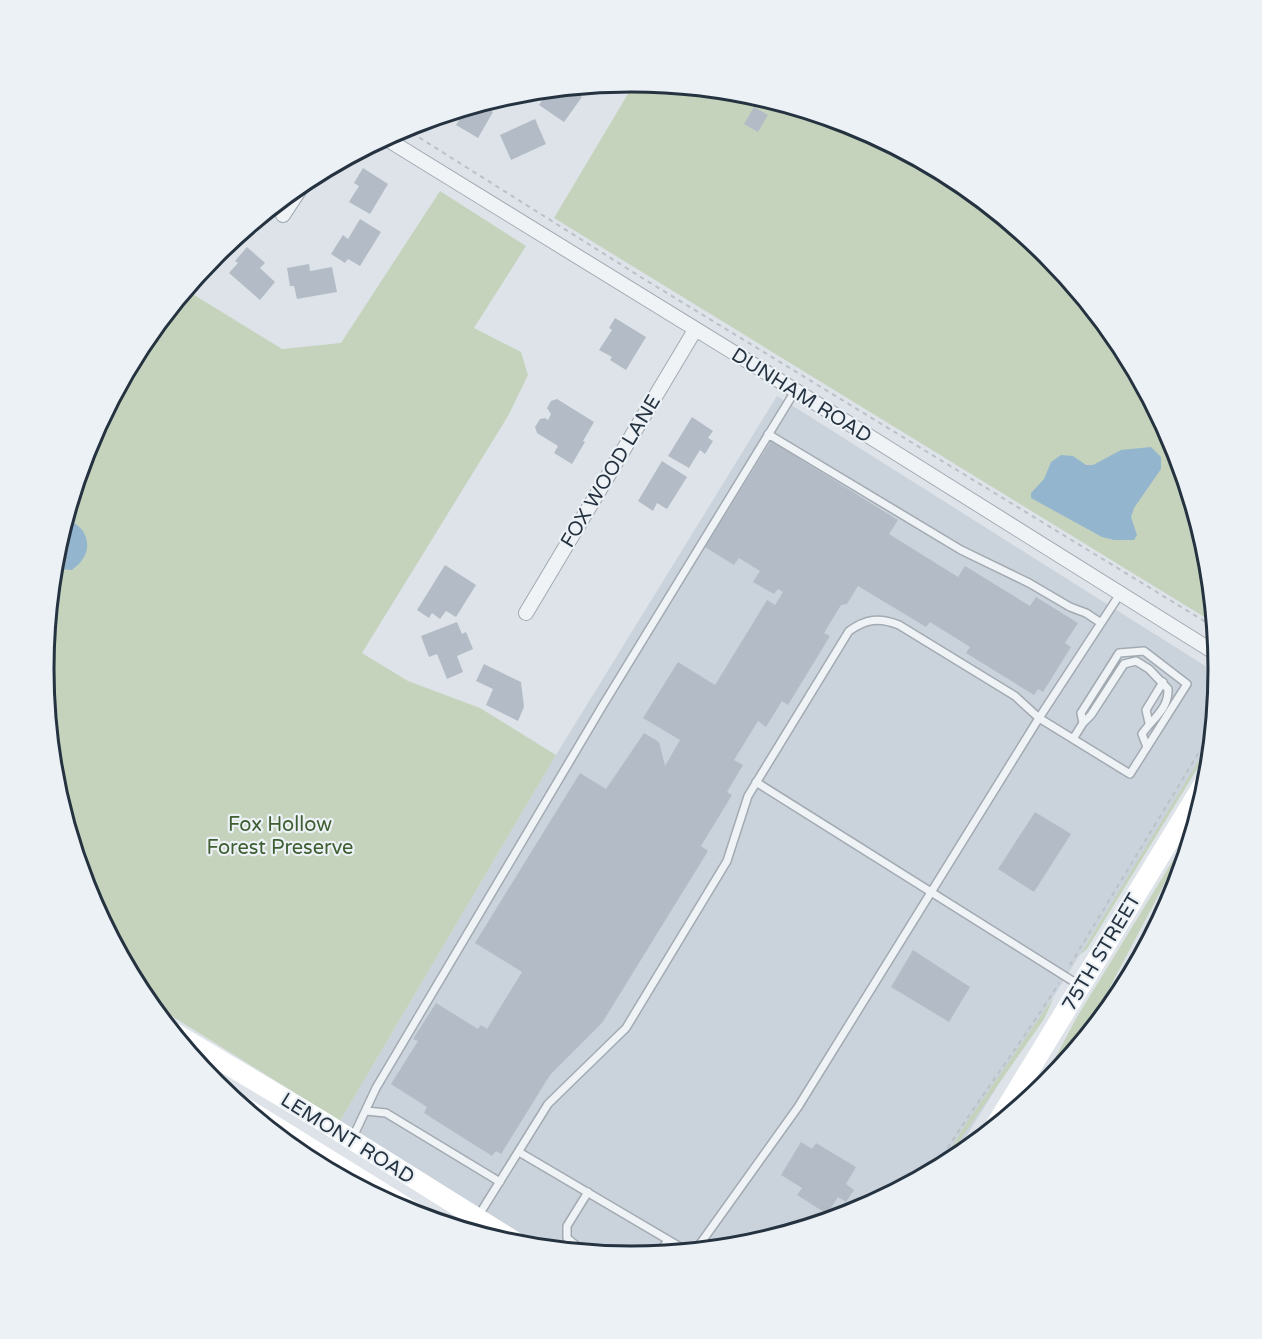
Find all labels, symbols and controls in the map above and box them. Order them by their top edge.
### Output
street label: DUNHAM ROAD [727,343,876,449]
street label: FOX WOOD LANE [556,391,666,552]
park label: Fox Hollow Forest Preserve [207,813,353,860]
street label: 75TH STREET [1057,889,1146,1016]
street label: LEMONT ROAD [276,1088,419,1190]

